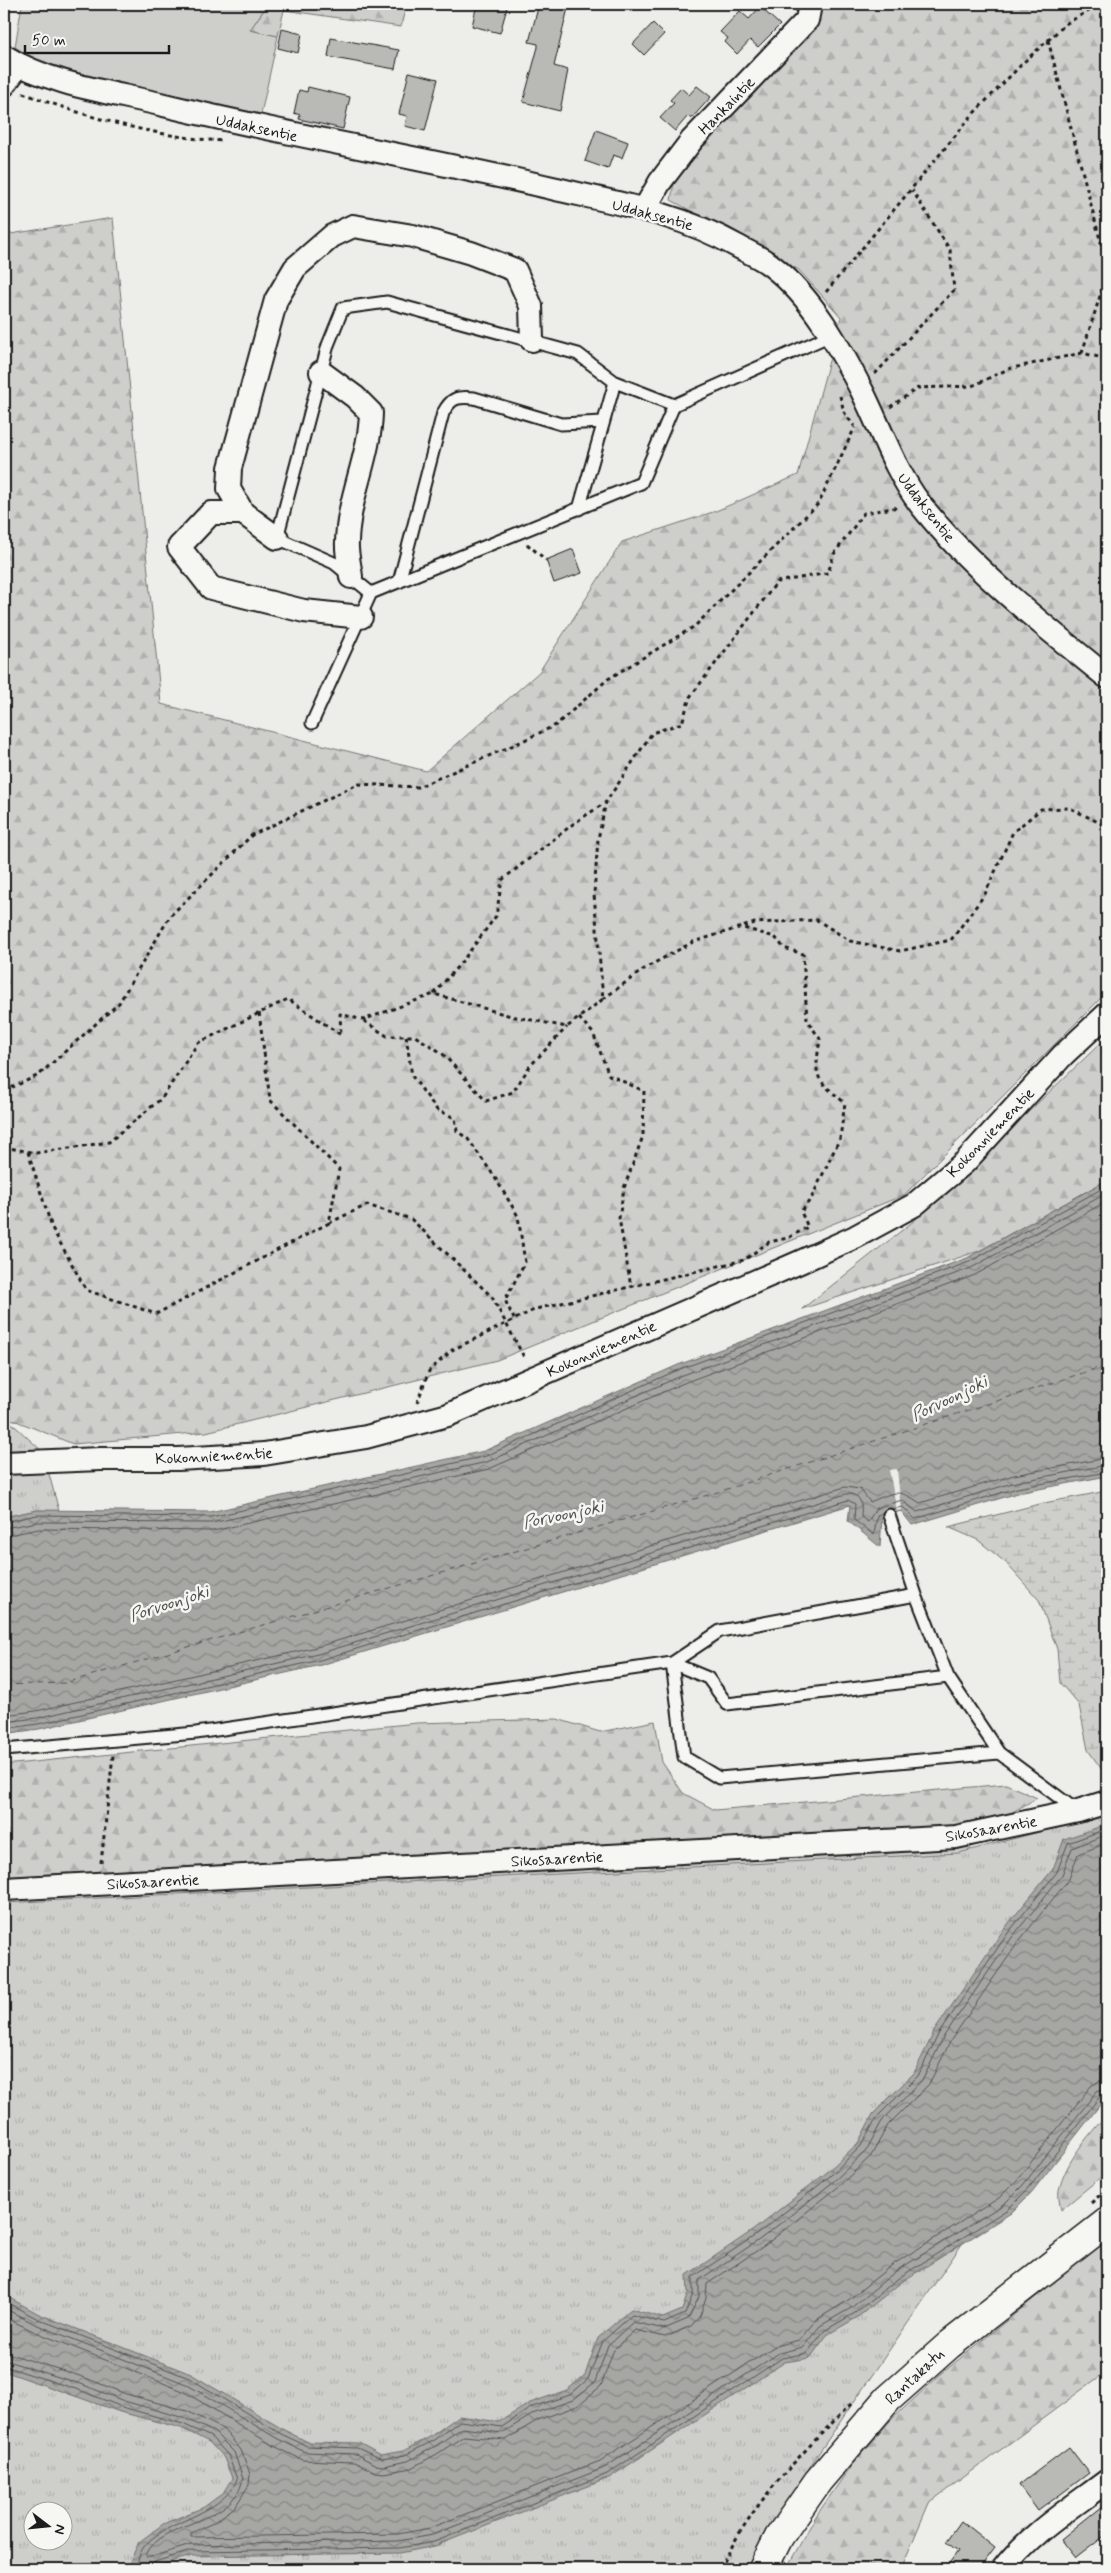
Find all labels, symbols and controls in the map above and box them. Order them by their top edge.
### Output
scale bar [25,22,169,54]
text: 50 m [32,31,66,51]
street label: Hankaintie [694,72,760,140]
street label: Uddaksentie [214,110,300,147]
street label: Uddaksentie [610,195,696,236]
street label: Uddaksentie [892,469,960,547]
street label: Kokonniementie [943,1083,1040,1183]
street label: Kokonniementie [543,1316,660,1383]
water label: Porvoonjoki [907,1369,993,1428]
street label: Kokonniementie [155,1443,274,1470]
water label: Porvoonjoki [521,1494,608,1535]
water label: Porvoonjoki [127,1579,214,1628]
street label: Sikosaarentie [944,1811,1039,1848]
street label: Sikosaarentie [510,1847,604,1872]
street label: Sikosaarentie [106,1870,200,1895]
street label: Rantakatu [881,2344,950,2410]
north arrow [22,2500,72,2550]
text: N [50,2522,69,2536]

